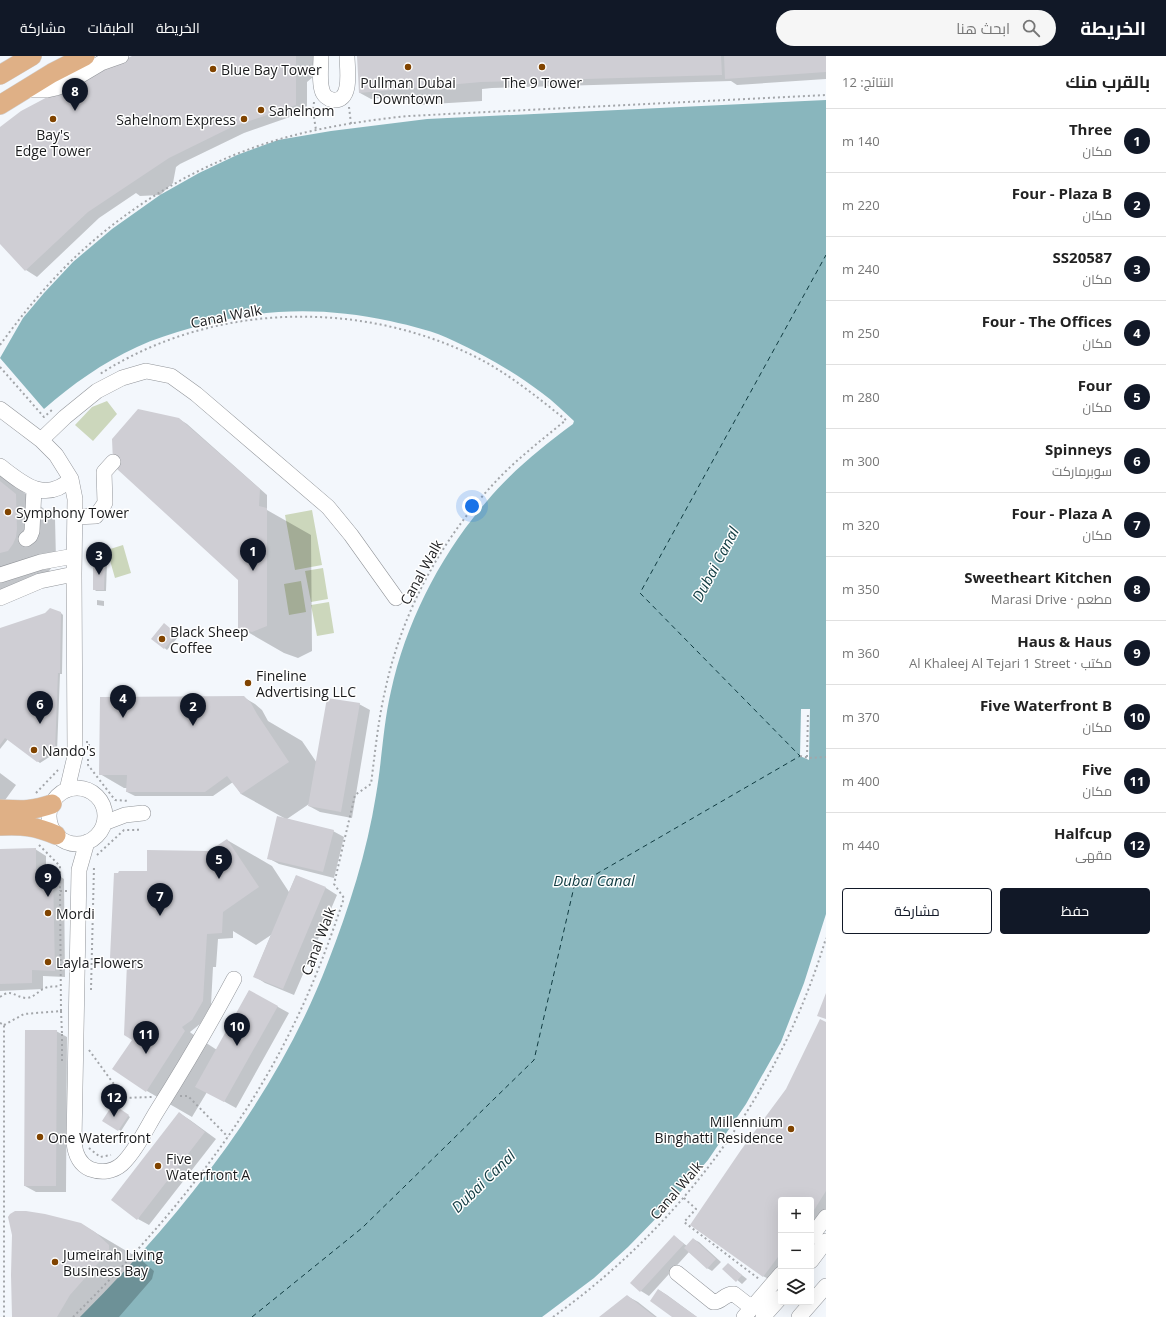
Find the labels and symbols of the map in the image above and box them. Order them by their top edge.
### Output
place label: Blue Bay Tower [221,60,322,79]
marker: Pullman Dubai Downtown [403,62,413,72]
marker: The 9 Tower [537,62,547,72]
marker: Blue Bay Tower [208,64,218,74]
place label: Pullman Dubai Downtown [360,73,456,108]
place label: The 9 Tower [502,73,582,92]
pin: 8 [62,78,88,111]
place label: Sahelnom [269,101,334,120]
marker: Sahelnom [256,105,266,115]
place label: Sahelnom Express [116,110,236,129]
marker: Bay's Edge Tower [48,114,58,124]
marker: Sahelnom Express [239,114,249,124]
place label: Bay's Edge Tower [15,125,91,160]
street label: Canal Walk [189,300,264,332]
your location [462,496,482,516]
place label: Symphony Tower [16,503,129,522]
marker: Symphony Tower [3,507,13,517]
water label: Dubai Canal [687,522,744,605]
street label: Canal Walk [395,535,447,608]
pin: 1 [240,538,266,571]
pin: 3 [86,542,112,575]
place label: Black Sheep Coffee [170,622,249,657]
marker: Black Sheep Coffee [157,634,167,644]
place label: Fineline Advertising LLC [256,666,356,701]
marker: Fineline Advertising LLC [243,678,253,688]
pin: 4 [110,685,136,718]
pin: 6 [27,691,53,724]
pin: 2 [180,693,206,726]
place label: Nando's [42,741,96,760]
marker: Nando's [29,745,39,755]
pin: 5 [206,846,232,879]
pin: 9 [35,864,61,897]
water label: Dubai Canal [553,870,636,890]
pin: 7 [147,883,173,916]
place label: Mordi [56,904,95,923]
street label: Canal Walk [296,904,340,978]
marker: Mordi [43,908,53,918]
place label: Layla Flowers [56,953,144,972]
marker: Layla Flowers [43,957,53,967]
pin: 10 [224,1013,250,1046]
pin: 11 [133,1021,159,1054]
pin: 12 [101,1084,127,1117]
place label: Millennium Binghatti Residence [654,1112,783,1147]
marker: Millennium Binghatti Residence [786,1124,796,1134]
place label: One Waterfront [48,1128,151,1147]
marker: One Waterfront [35,1132,45,1142]
water label: Dubai Canal [447,1145,520,1217]
place label: Five Waterfront A [166,1149,250,1184]
street label: Canal Walk [645,1156,707,1223]
marker: Five Waterfront A [153,1161,163,1171]
place label: Jumeirah Living Business Bay [61,1245,163,1280]
marker: Jumeirah Living Business Bay [50,1257,60,1267]

